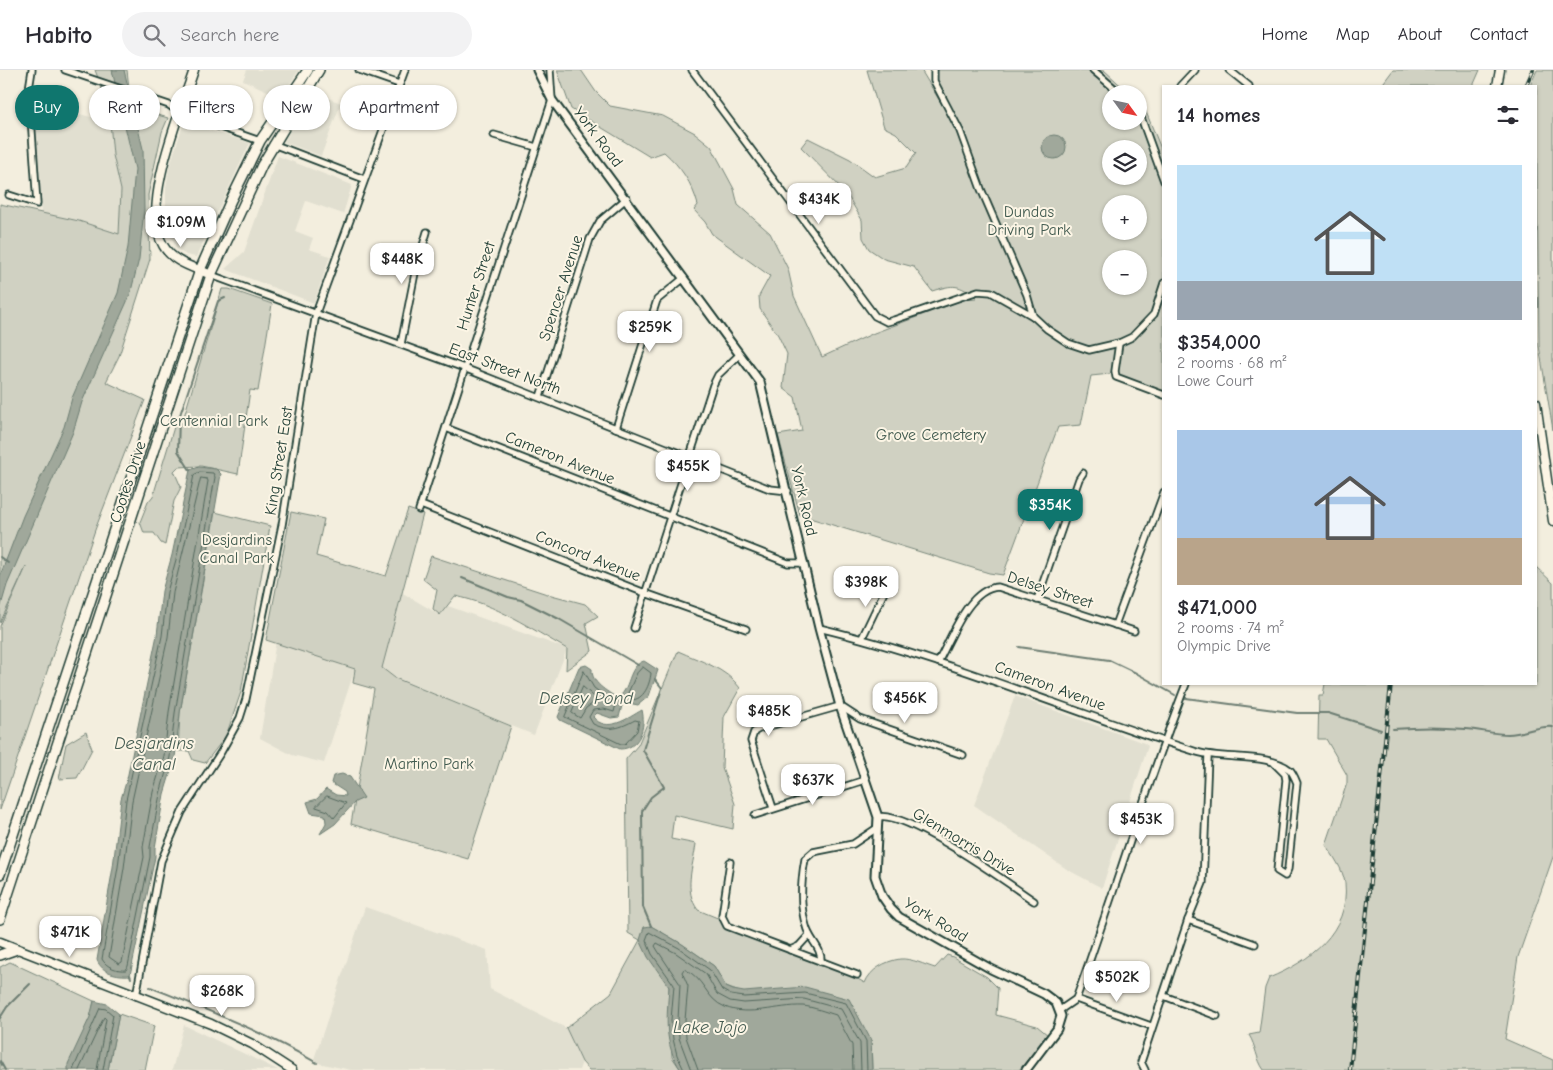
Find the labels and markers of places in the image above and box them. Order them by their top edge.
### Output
pin: $434K [784,182,854,225]
pin: $1.09M [140,206,222,248]
pin: $448K [367,242,437,285]
pin: $259K [615,310,685,353]
pin: $455K [653,450,723,492]
pin: $354K [1015,488,1085,531]
pin: $398K [831,566,901,608]
pin: $456K [870,682,940,724]
pin: $485K [734,694,804,737]
pin: $637K [778,764,848,806]
pin: $453K [1106,802,1176,845]
pin: $471K [35,916,105,958]
pin: $502K [1082,960,1152,1003]
pin: $268K [187,974,257,1017]

